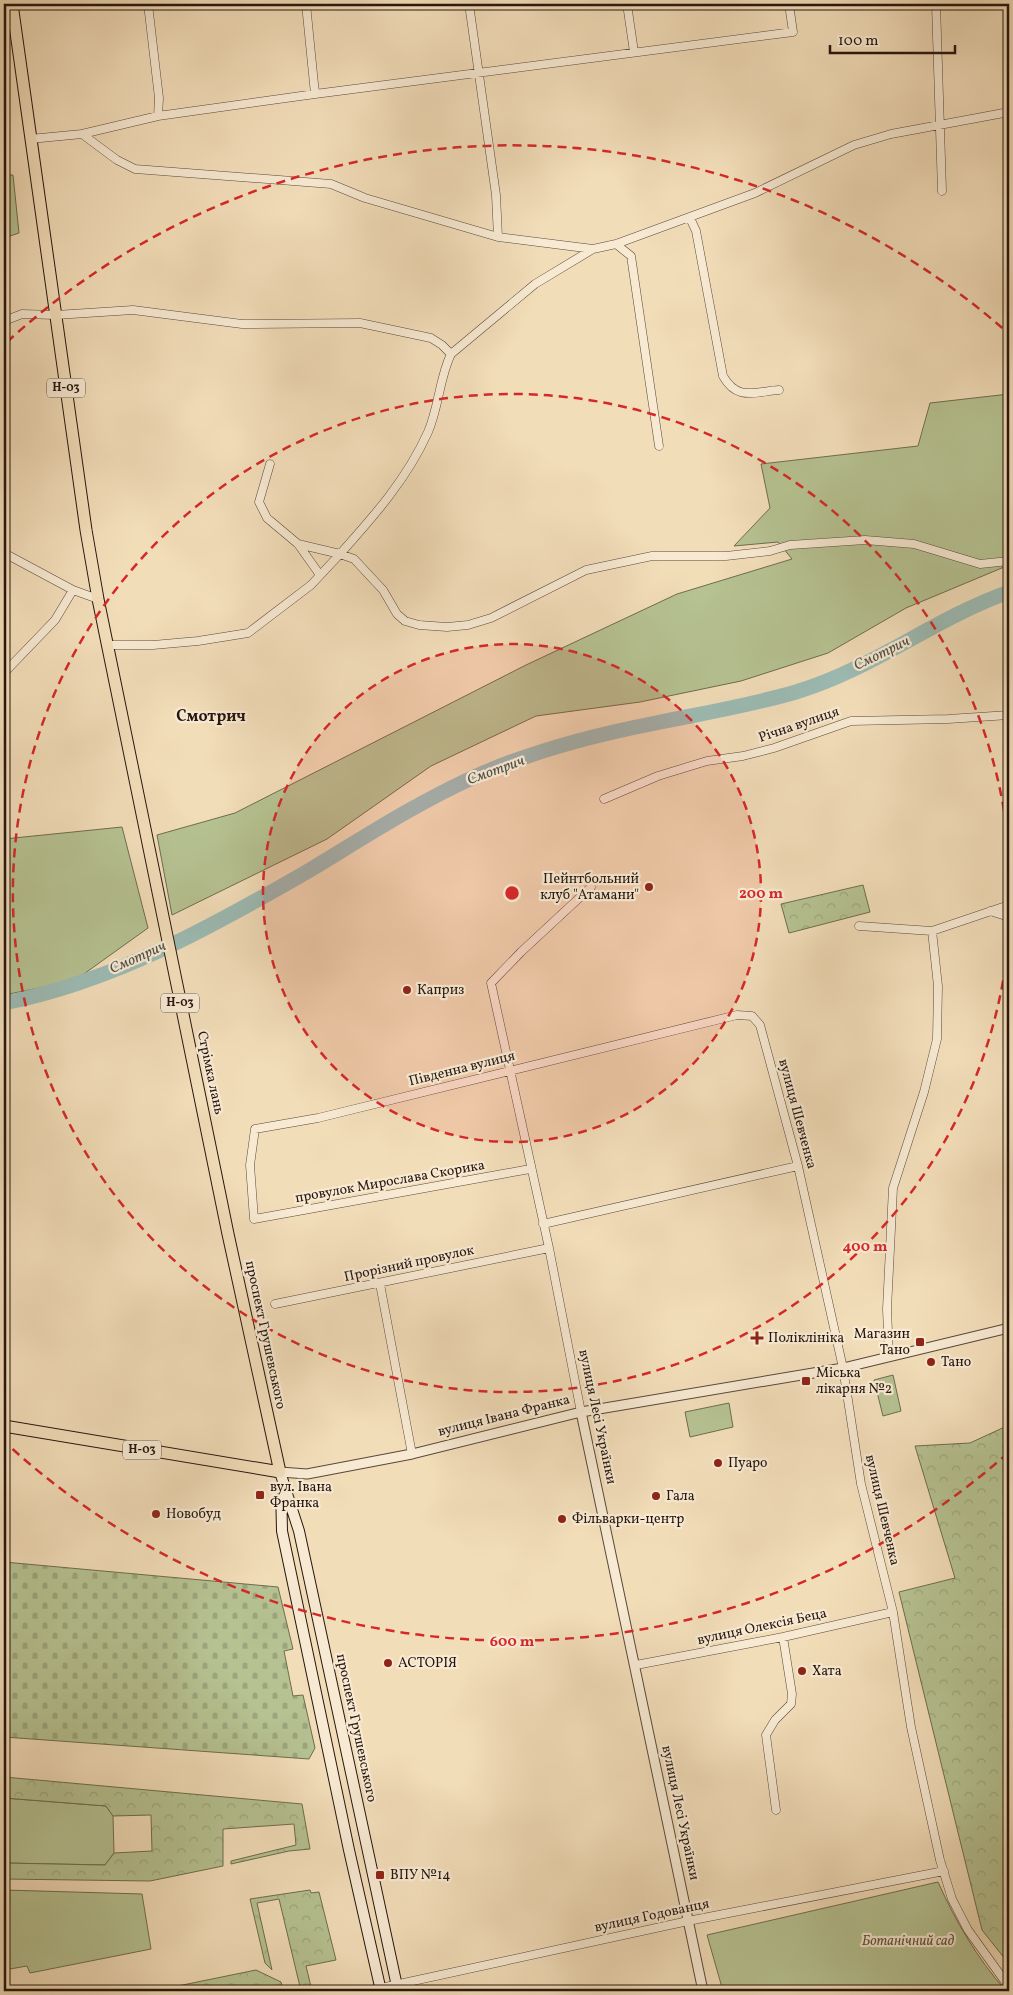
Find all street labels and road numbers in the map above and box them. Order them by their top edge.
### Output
road number: Н-03 [47,378,85,398]
street label: Річна вулиця [756,702,842,748]
road number: Н-03 [161,994,199,1012]
street label: Стрімка лань [192,1029,228,1117]
street label: Південна вулиця [407,1047,517,1091]
street label: вулиця Шевченка [773,1057,821,1171]
street label: провулок Мирослава Скорика [294,1156,486,1208]
street label: Прорізний провулок [342,1241,476,1287]
street label: проспект Грушевського [240,1259,290,1411]
street label: вулиця Лесі Українки [573,1348,621,1487]
street label: вулиця Івана Франка [436,1390,572,1442]
road number: Н-03 [123,1440,161,1460]
street label: вулиця Шевченка [860,1453,904,1567]
street label: вулиця Олексія Беца [696,1604,828,1650]
street label: проспект Грушевського [331,1652,381,1804]
street label: вулиця Лесі Українки [656,1744,704,1883]
street label: вулиця Годованця [593,1895,711,1937]

